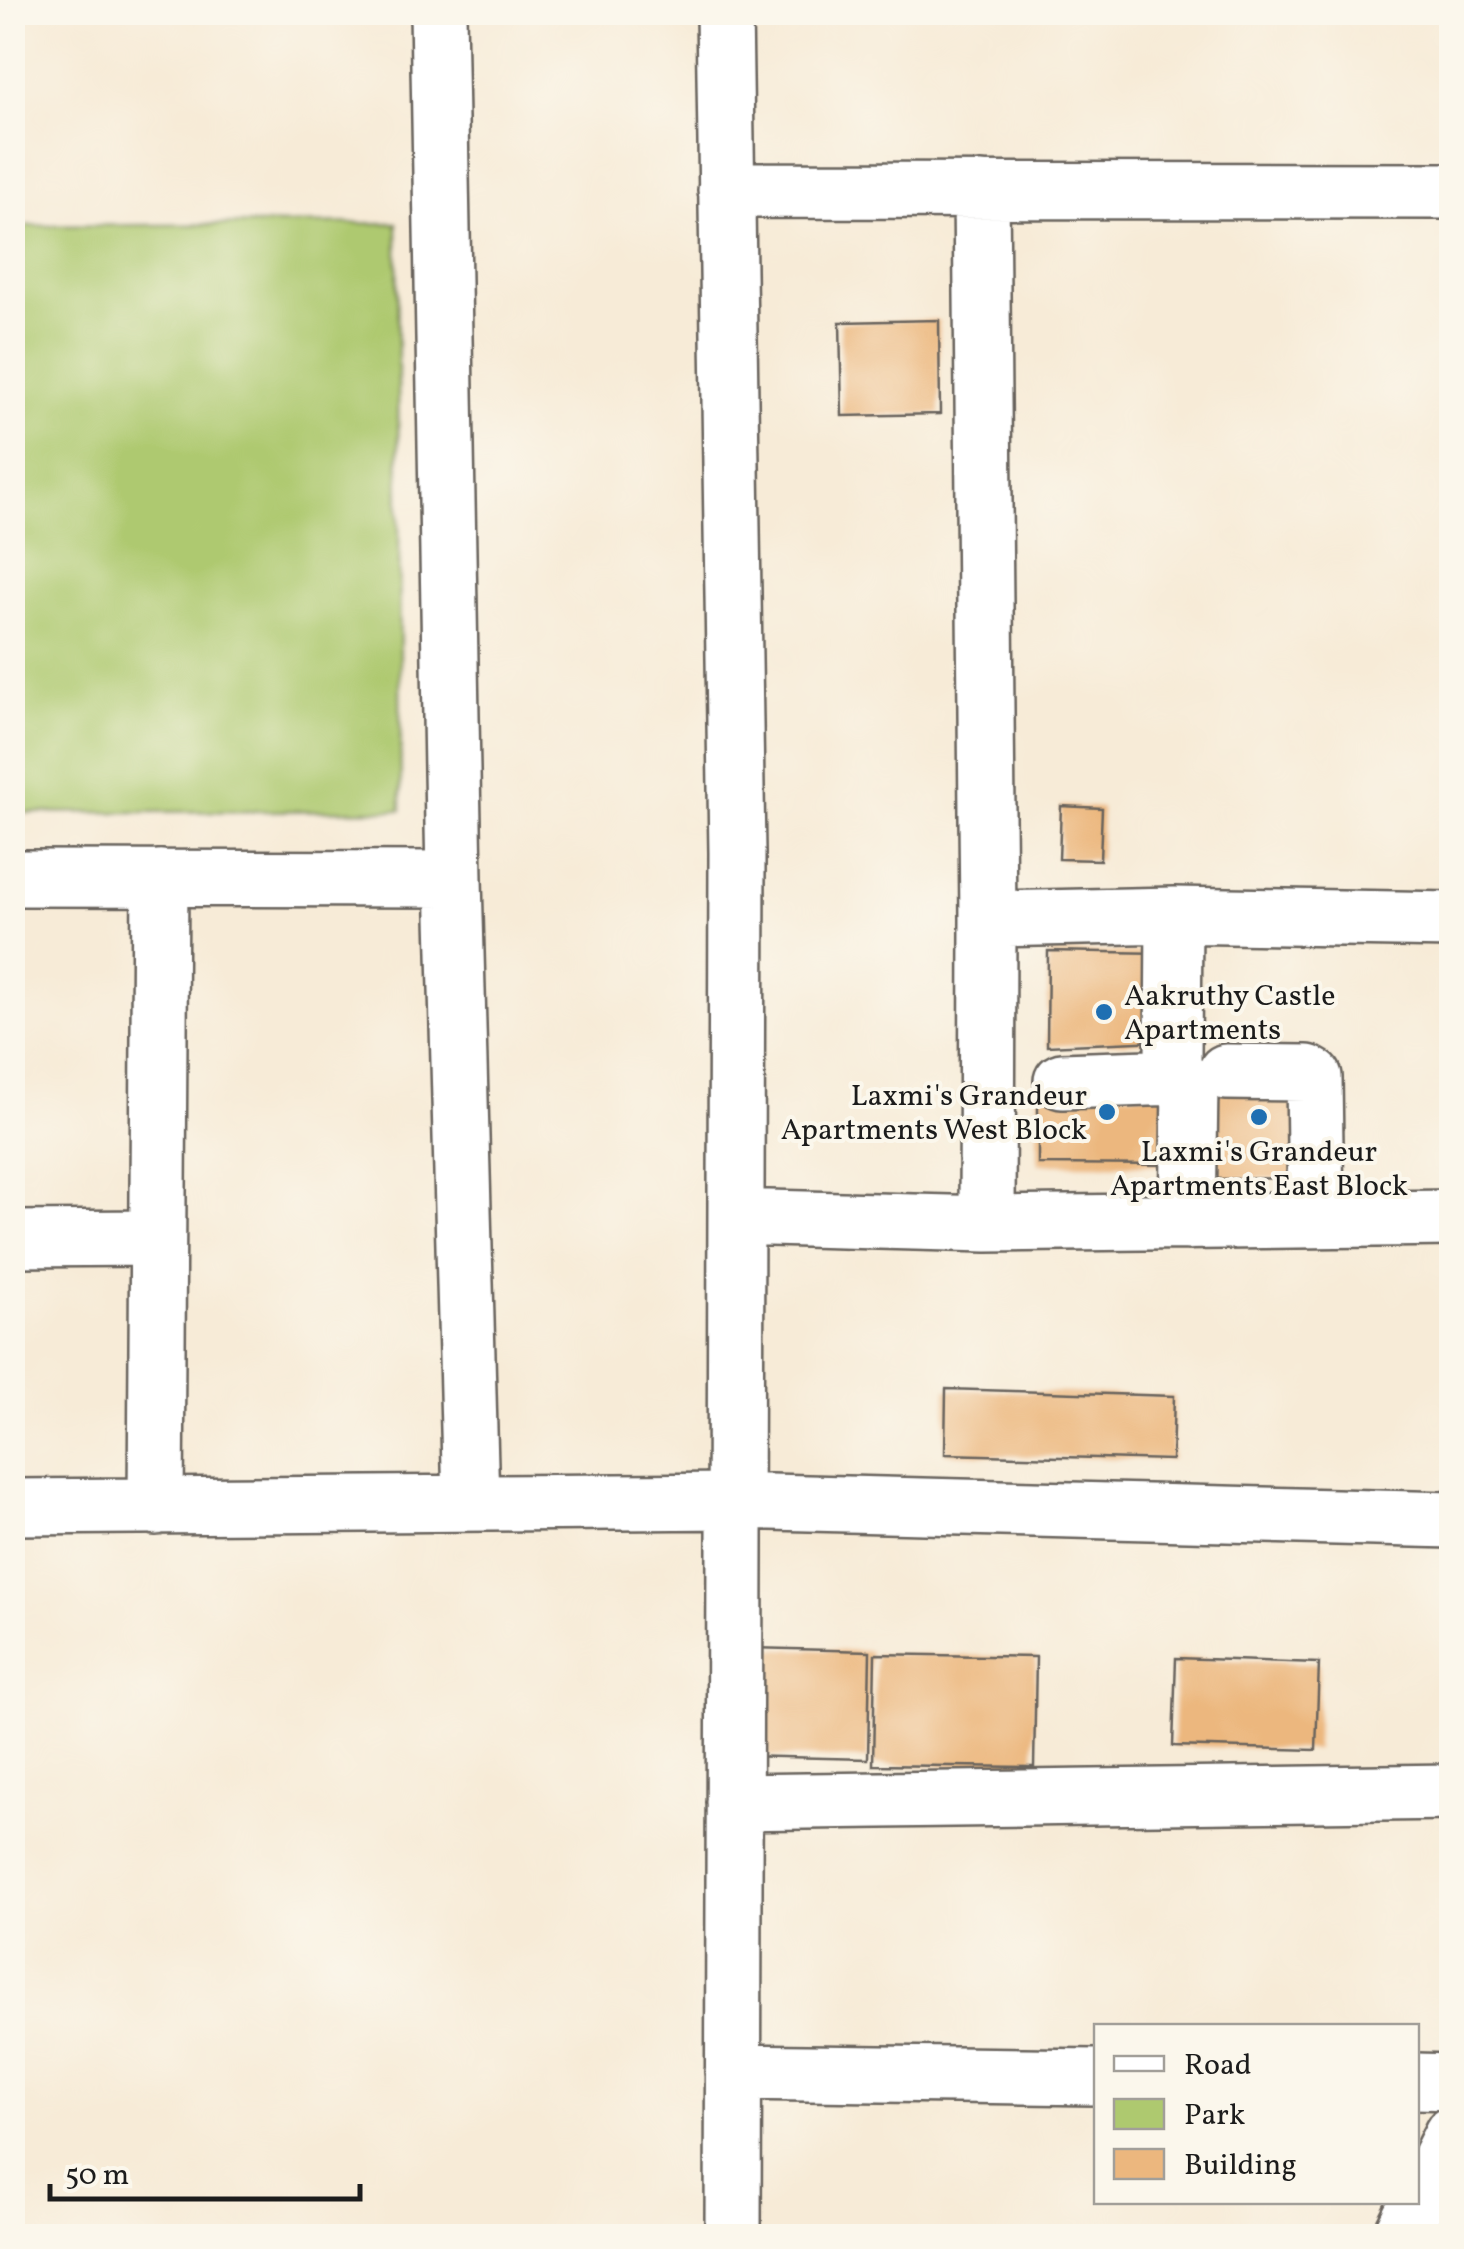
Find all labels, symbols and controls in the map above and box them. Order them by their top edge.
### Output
place label: Aakruthy Castle Apartments [1124,976,1336,1052]
marker: Aakruthy Castle Apartments [1093,1001,1115,1023]
place label: Laxmi's Grandeur Apartments West Block [781,1076,1087,1152]
marker: Laxmi's Grandeur Apartments West Block [1096,1101,1118,1123]
marker: Laxmi's Grandeur Apartments East Block [1248,1106,1270,1128]
place label: Laxmi's Grandeur Apartments East Block [1110,1132,1408,1208]
legend [1094,2024,1419,2204]
text: Road [1184,2045,1252,2087]
text: Park [1184,2095,1245,2137]
scale bar [50,2139,360,2201]
text: Building [1184,2145,1297,2187]
text: 50 m [65,2155,129,2197]

